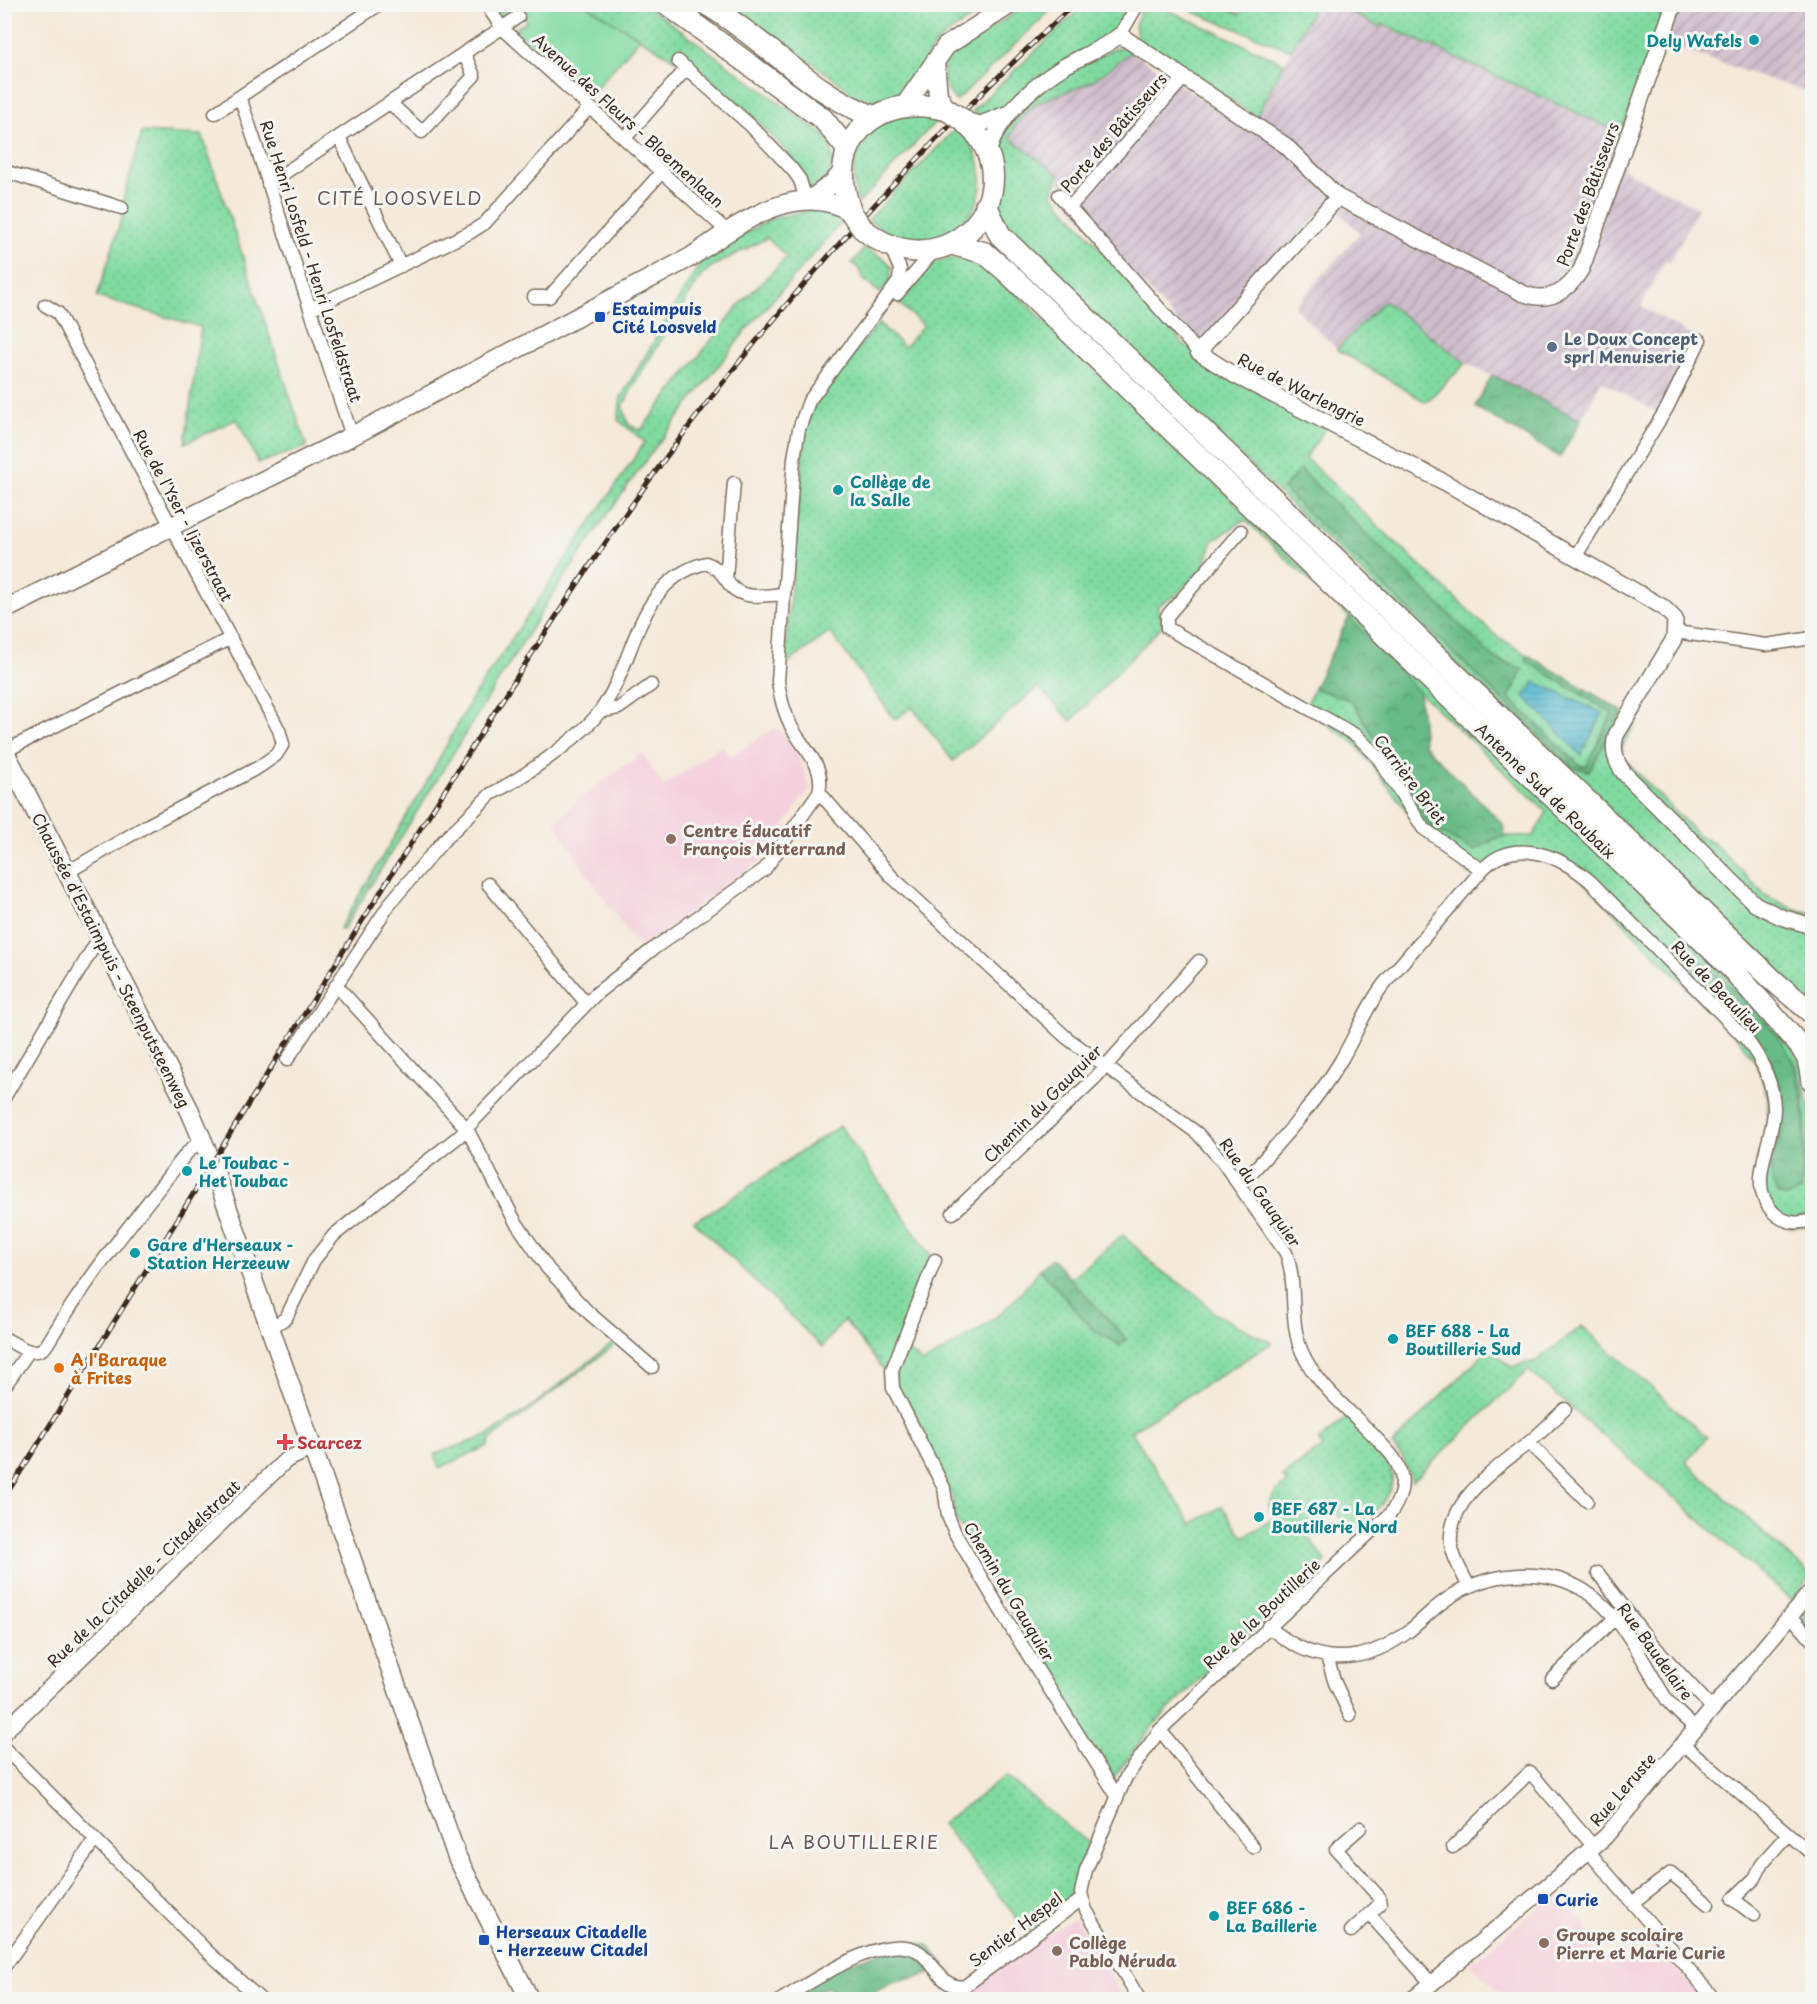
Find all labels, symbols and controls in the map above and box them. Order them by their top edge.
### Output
street label: Avenue des Fleurs - Bloemenlaan [528,27,730,213]
place label: Dely Wafels [1646,28,1742,52]
marker: Dely Wafels [1747,33,1761,47]
street label: Porte des Bâtisseurs [1054,67,1172,197]
street label: Rue Henri Losfeld - Henri Losfeldstraat [255,117,369,406]
street label: Porte des Bâtisseurs [1550,119,1624,269]
district label: CITÉ LOOSVELD [317,184,483,211]
place label: Estaimpuis Cité Loosveld [612,296,717,338]
marker: Estaimpuis Cité Loosveld [593,310,607,324]
place label: Le Doux Concept sprl Menuiserie [1564,326,1698,368]
marker: Le Doux Concept sprl Menuiserie [1545,340,1559,354]
street label: Rue de Warlengrie [1234,346,1370,432]
street label: Rue de l'Yser - Ijzerstraat [128,425,240,606]
place label: Collège de la Salle [850,469,931,511]
marker: Collège de la Salle [831,483,845,497]
street label: Antenne Sud de Roubaix [1470,716,1622,864]
street label: Carrière Briet [1369,729,1453,829]
street label: Chaussée d'Estaimpuis - Steenputsteenweg [27,808,197,1112]
place label: Centre Éducatif François Mitterrand [683,818,846,860]
marker: Centre Éducatif François Mitterrand [664,832,678,846]
street label: Rue de Beaulieu [1667,934,1767,1038]
street label: Chemin du Gauquier [977,1038,1107,1168]
street label: Rue du Gauquier [1214,1133,1308,1252]
place label: Le Toubac - Het Toubac [199,1150,290,1192]
marker: Le Toubac - Het Toubac [180,1164,194,1178]
place label: Gare d'Herseaux - Station Herzeeuw [147,1232,294,1274]
marker: Gare d'Herseaux - Station Herzeeuw [128,1246,142,1260]
place label: BEF 688 - La Boutillerie Sud [1405,1318,1521,1360]
marker: BEF 688 - La Boutillerie Sud [1386,1332,1400,1346]
place label: A l'Baraque à Frites [71,1347,167,1389]
marker: A l'Baraque à Frites [52,1361,66,1375]
place label: Scarcez [297,1430,362,1454]
marker: Scarcez [278,1435,292,1449]
street label: Rue de la Citadelle - Citadelstraat [41,1474,245,1672]
place label: BEF 687 - La Boutillerie Nord [1271,1496,1398,1538]
marker: BEF 687 - La Boutillerie Nord [1252,1510,1266,1524]
street label: Chemin du Gauquier [959,1517,1062,1666]
street label: Rue de la Boutillerie [1197,1552,1325,1674]
street label: Rue Baudelaire [1612,1597,1700,1705]
street label: Rue Leruste [1583,1747,1661,1831]
district label: LA BOUTILLERIE [769,1828,940,1855]
street label: Sentier Hespel [963,1886,1067,1972]
place label: Curie [1555,1887,1599,1911]
marker: Curie [1536,1892,1550,1906]
place label: BEF 686 - La Baillerie [1226,1895,1318,1937]
marker: BEF 686 - La Baillerie [1207,1909,1221,1923]
place label: Herseaux Citadelle - Herzeeuw Citadel [496,1919,648,1961]
place label: Groupe scolaire Pierre et Marie Curie [1556,1922,1726,1964]
place label: Collège Pablo Néruda [1069,1930,1177,1972]
marker: Herseaux Citadelle - Herzeeuw Citadel [477,1933,491,1947]
marker: Groupe scolaire Pierre et Marie Curie [1537,1936,1551,1950]
marker: Collège Pablo Néruda [1050,1944,1064,1958]

